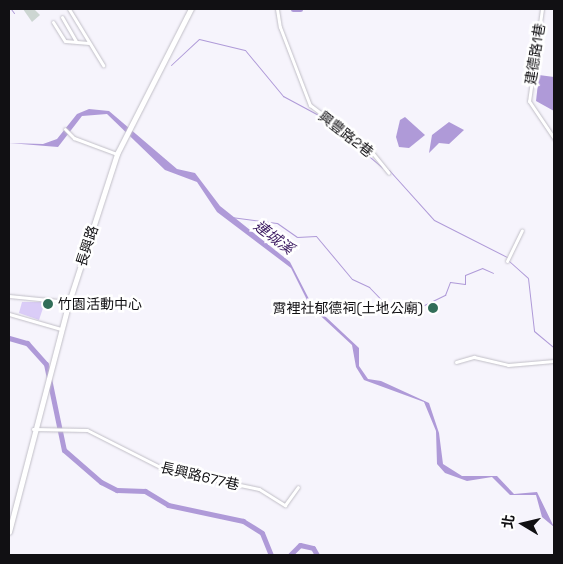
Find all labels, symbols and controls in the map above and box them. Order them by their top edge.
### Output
street label: 建德路1巷 [522,22,548,86]
street label: 興豐路2巷 [315,108,377,160]
water label: 連城溪 [251,216,297,258]
street label: 長興路 [73,223,101,269]
place label: 竹園活動中心 [58,296,142,312]
marker: 竹園活動中心 [42,298,54,310]
place label: 霄裡社郁德祠(土地公廟) [272,300,423,316]
marker: 霄裡社郁德祠(土地公廟) [427,302,439,314]
street label: 長興路677巷 [159,459,241,493]
north arrow [498,499,548,549]
text: 北 [498,513,518,530]

